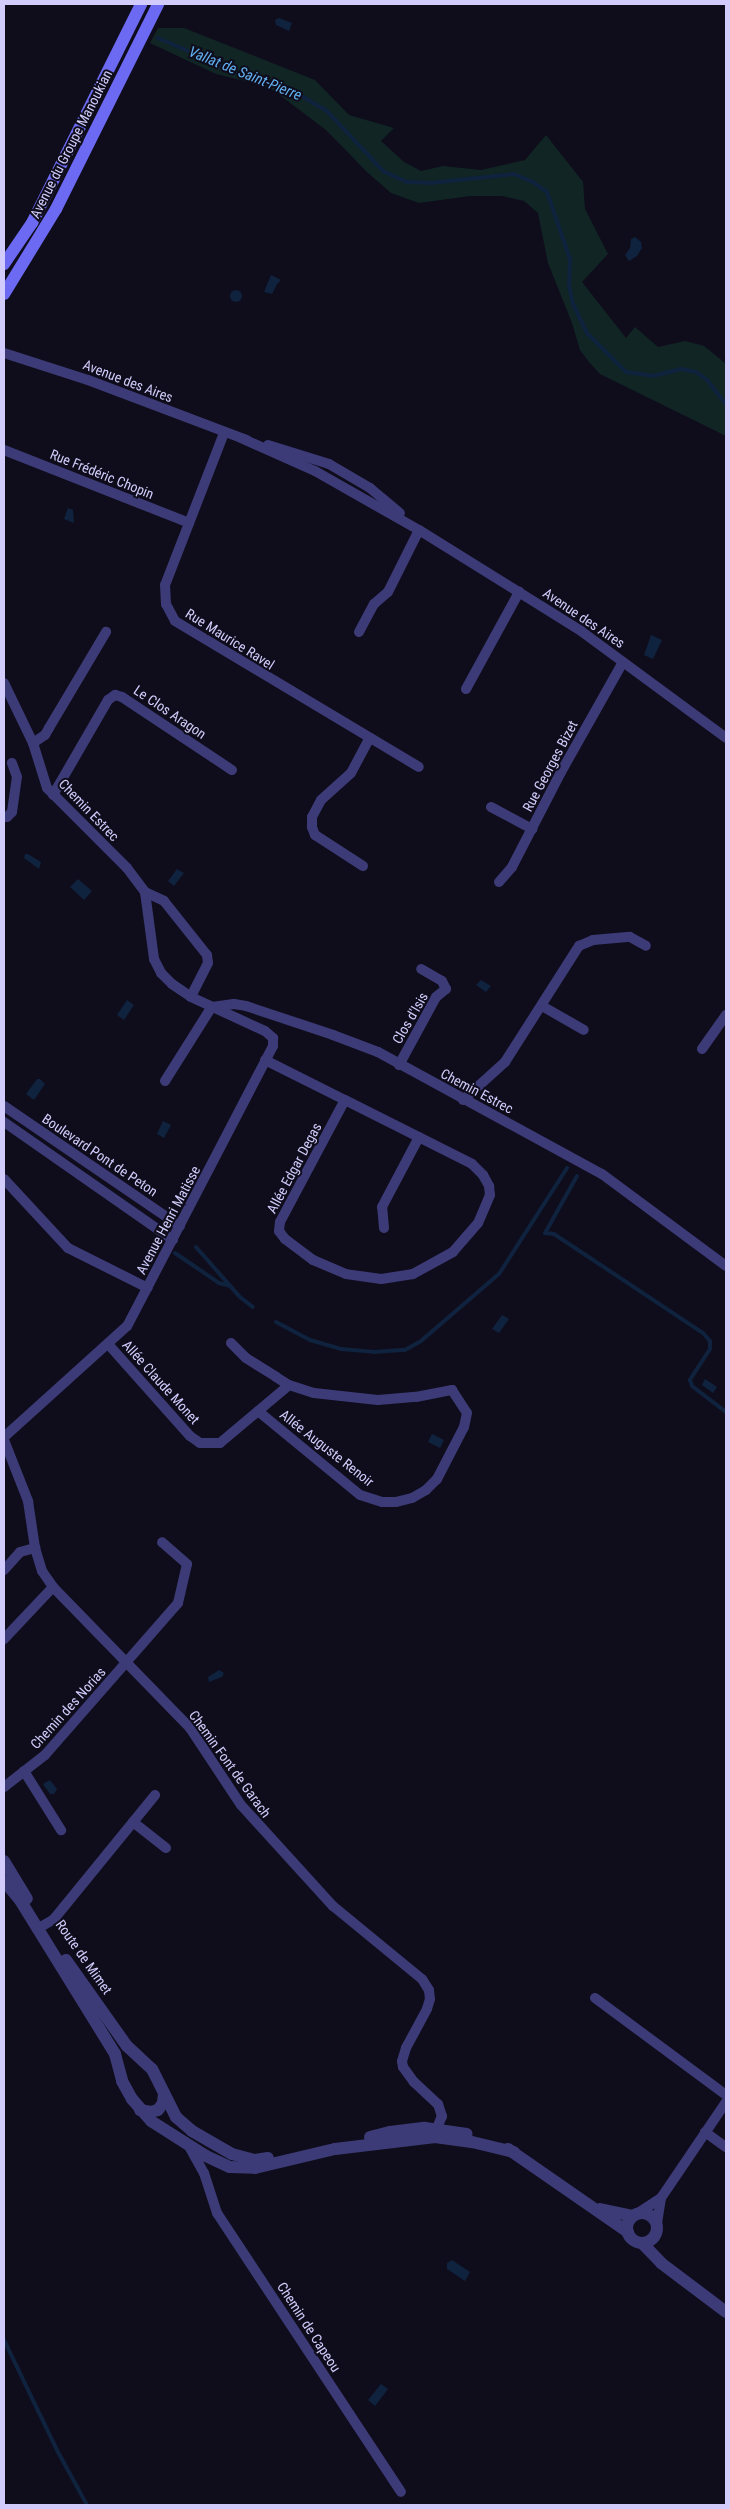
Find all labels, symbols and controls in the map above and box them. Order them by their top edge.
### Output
water label: Vallat de Saint-Pierre [186,43,304,105]
street label: Avenue du Groupe Manoukian [26,67,116,221]
street label: Avenue des Aires [81,356,175,406]
street label: Rue Frédéric Chopin [48,446,156,502]
street label: Avenue des Aires [540,584,628,652]
street label: Rue Maurice Ravel [183,605,277,673]
street label: Le Clos Aragon [131,682,209,742]
street label: Rue Georges Bizet [519,718,581,814]
street label: Chemin Estrec [55,776,123,844]
street label: Clos d'Isis [389,989,431,1047]
street label: Chemin Estrec [438,1065,516,1117]
street label: Boulevard Pont de Peton [39,1110,161,1200]
street label: Allée Edgar Degas [263,1120,325,1216]
street label: Avenue Henri Matisse [132,1163,204,1277]
street label: Allée Claude Monet [119,1337,203,1427]
street label: Allée Auguste Renoir [277,1406,377,1490]
street label: Chemin des Norias [27,1664,109,1752]
street label: Chemin Font de Garach [185,1707,275,1821]
street label: Route de Mimet [52,1917,116,1997]
street label: Chemin de Capeou [274,2279,344,2375]

